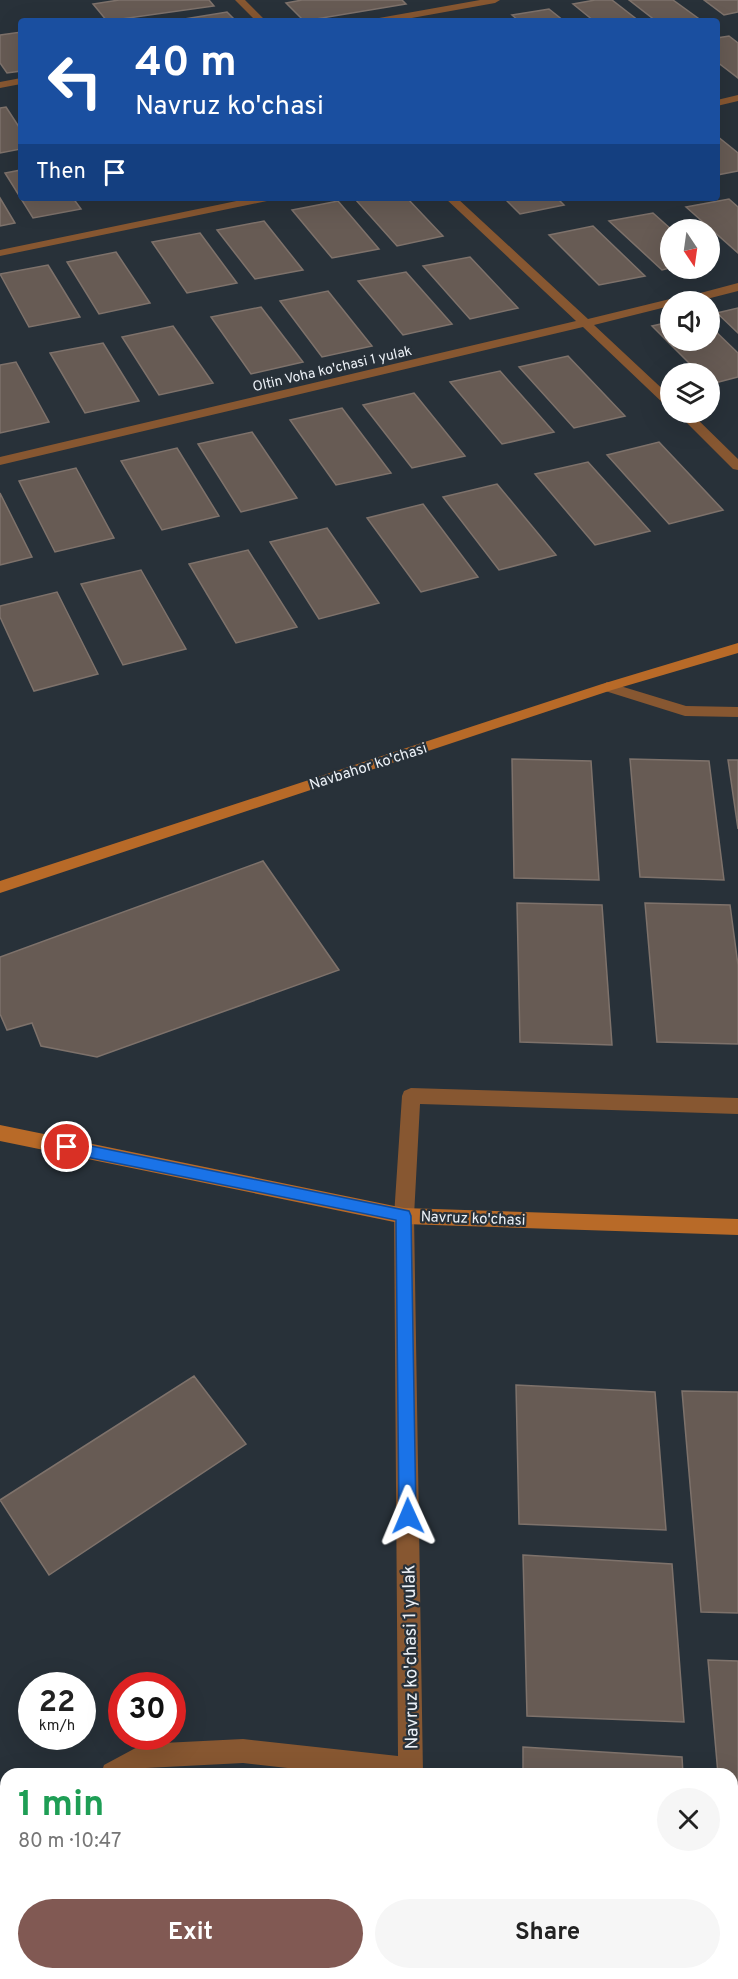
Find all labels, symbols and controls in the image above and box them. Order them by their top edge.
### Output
text: 40 m [135,38,237,91]
icon: left [36,42,114,120]
text: Navruz ko'chasi [135,90,324,124]
icon: arrive [98,156,131,189]
text: Then [36,159,86,186]
north arrow [660,219,720,279]
map controls [660,219,720,423]
button: sound [660,291,720,351]
street label: Oltin Voha ko'chasi 1 yulak [251,343,414,396]
button: layers [660,363,720,423]
street label: Navbahor ko'chasi [307,739,430,795]
pin [41,1121,92,1172]
icon: arrive [50,1130,83,1163]
street label: Navruz ko'chasi [420,1208,526,1231]
position arrow [376,1484,440,1548]
street label: Navruz ko'chasi 1 yulak [398,1565,425,1749]
speed limit sign: 30 [108,1672,186,1750]
text: 22 [39,1685,75,1722]
text: km/h [39,1717,75,1736]
text: 1 min [18,1783,104,1829]
button: close [657,1788,720,1851]
text: 80 m · 10:47 [18,1829,121,1855]
button: Exit [18,1899,363,1968]
button: Share [375,1899,720,1968]

